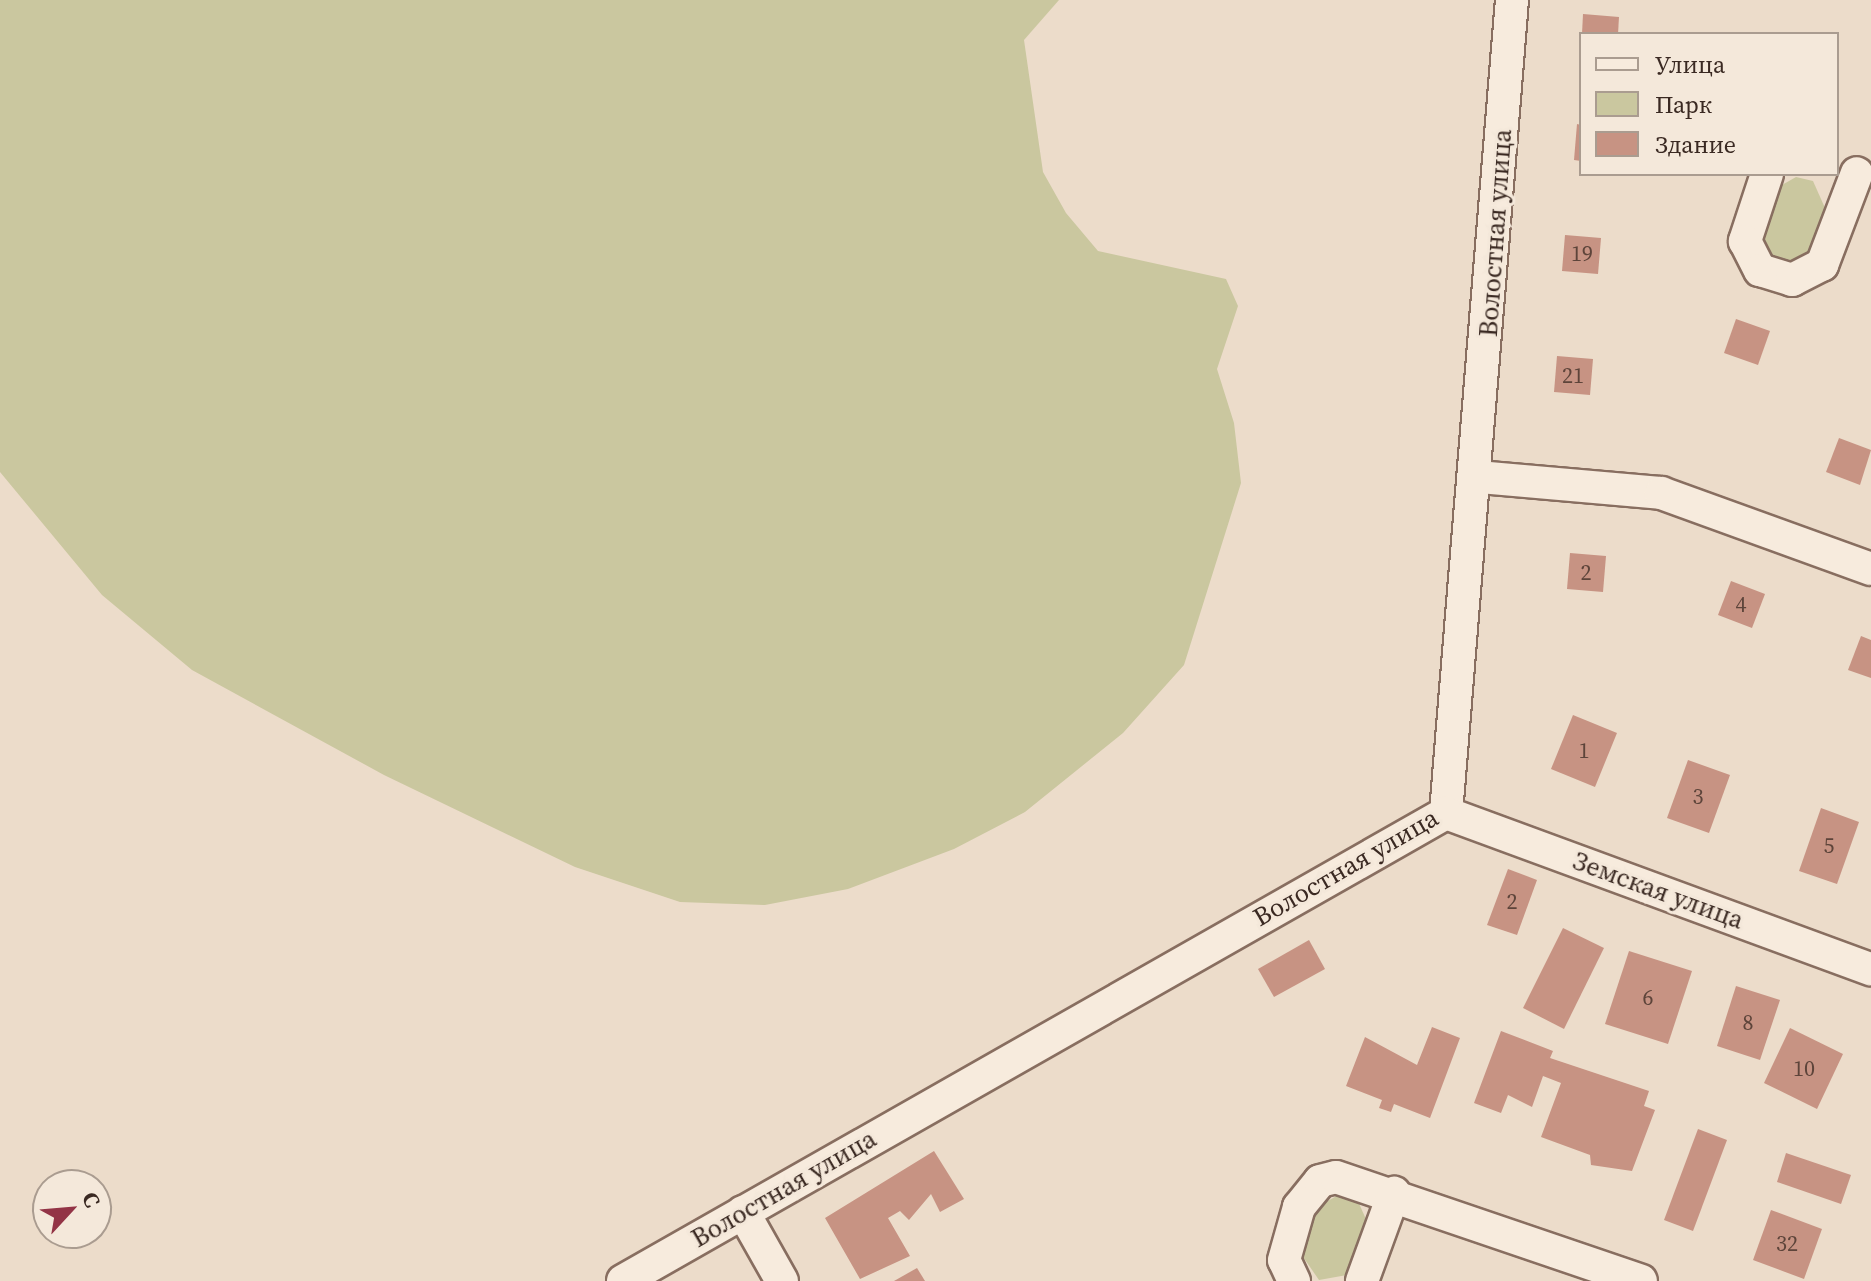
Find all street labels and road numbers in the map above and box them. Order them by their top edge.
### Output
street label: Волостная улица [1473,128,1519,338]
street label: Волостная улица [1248,802,1444,934]
street label: Земская улица [1568,846,1748,936]
street label: Волостная улица [686,1123,882,1255]

